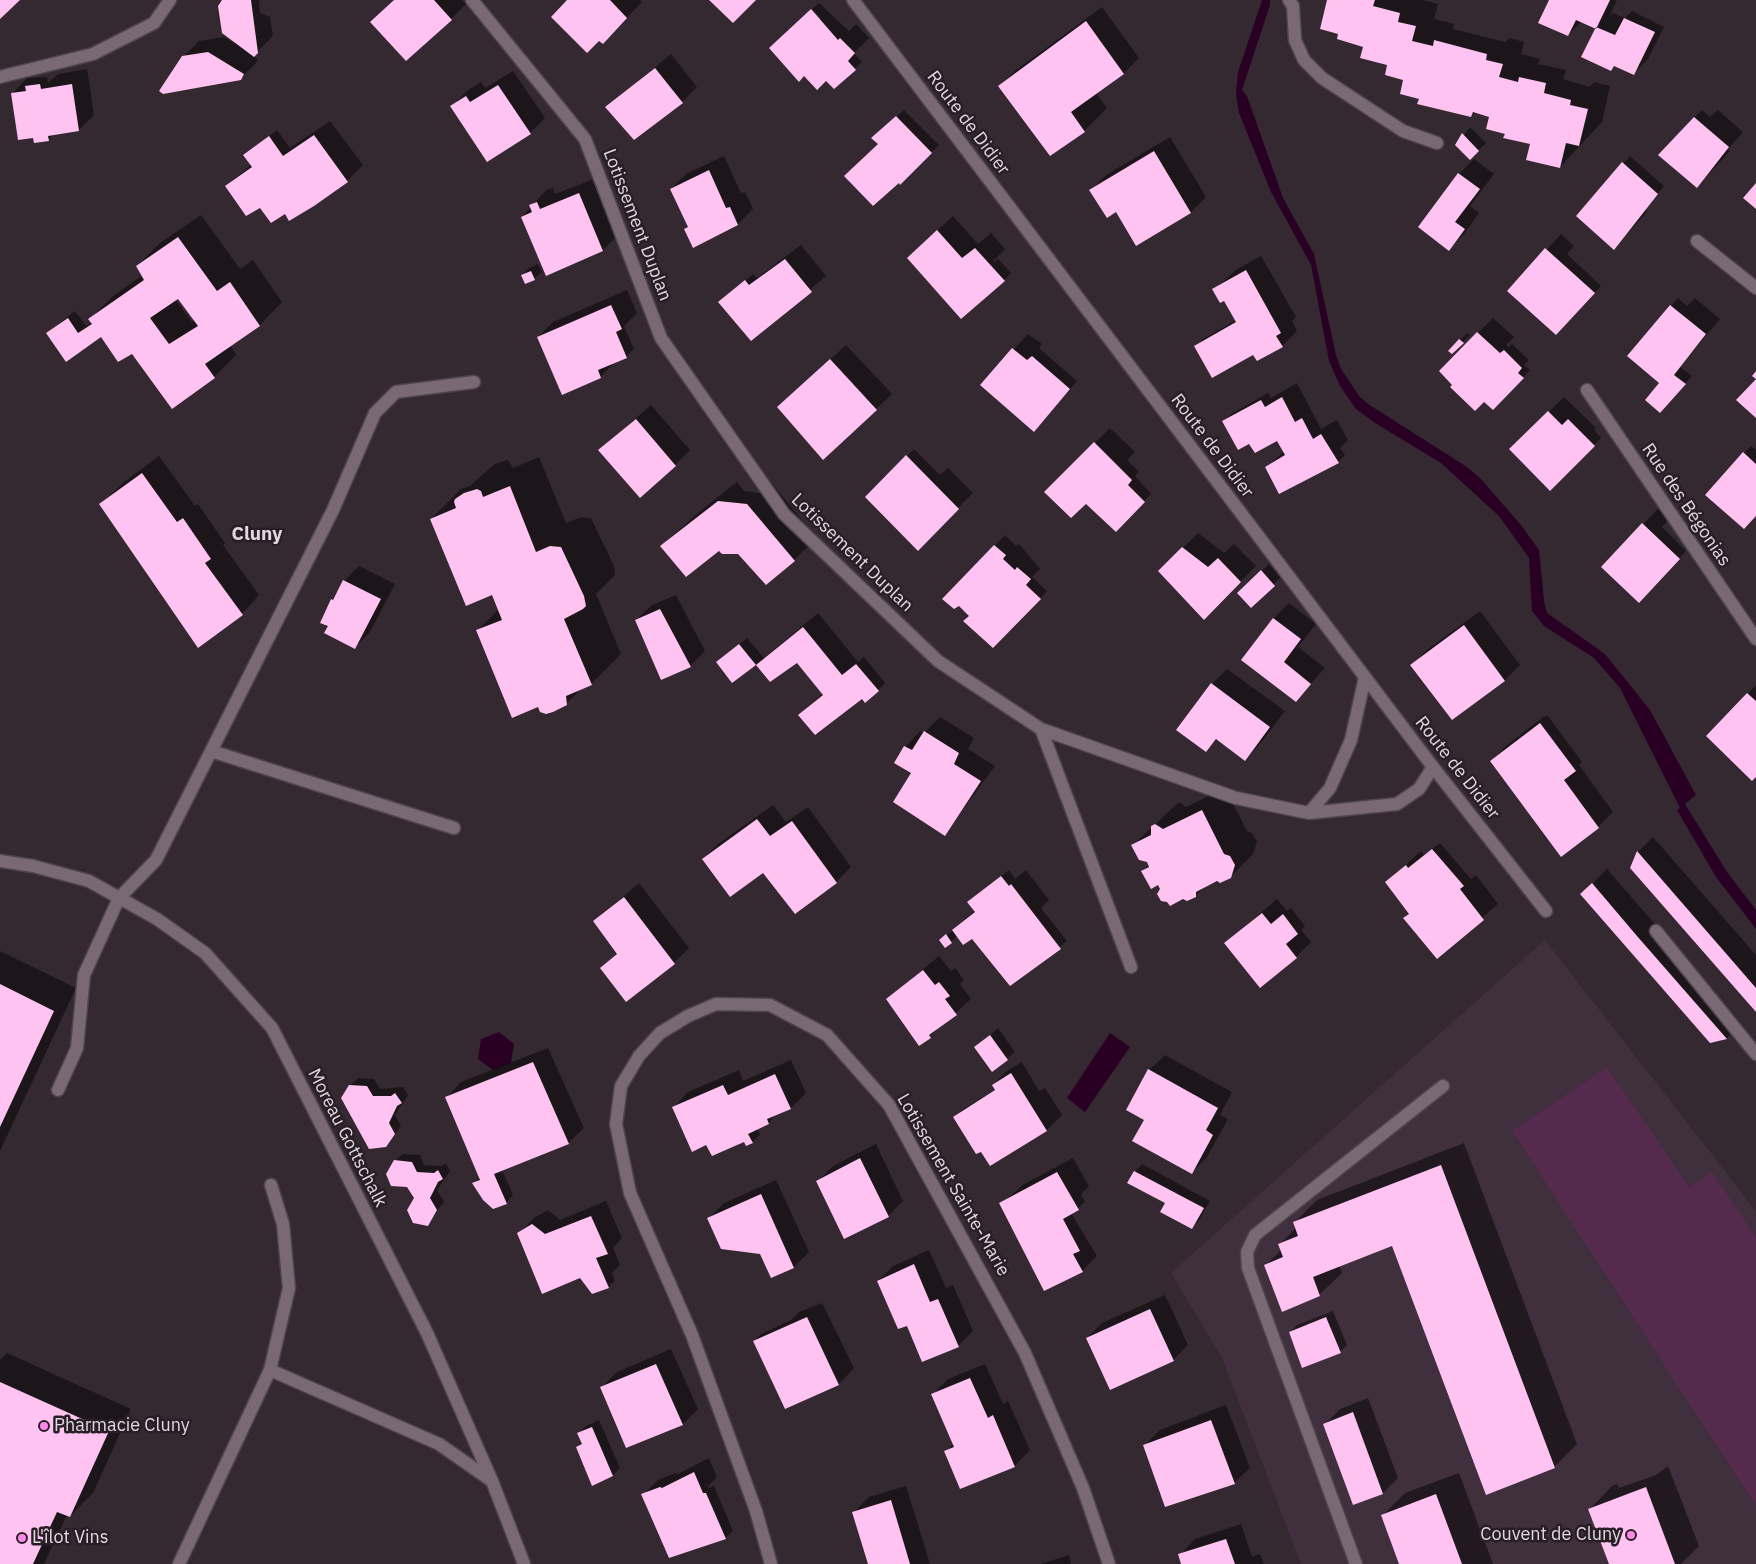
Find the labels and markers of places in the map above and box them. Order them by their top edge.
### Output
place label: Pharmacie Cluny [54,1415,190,1437]
marker: Pharmacie Cluny [38,1420,50,1432]
place label: Couvent de Cluny [1480,1524,1621,1546]
place label: L'îlot Vins [32,1527,109,1549]
marker: Couvent de Cluny [1625,1529,1637,1541]
marker: L'îlot Vins [16,1532,28,1544]

